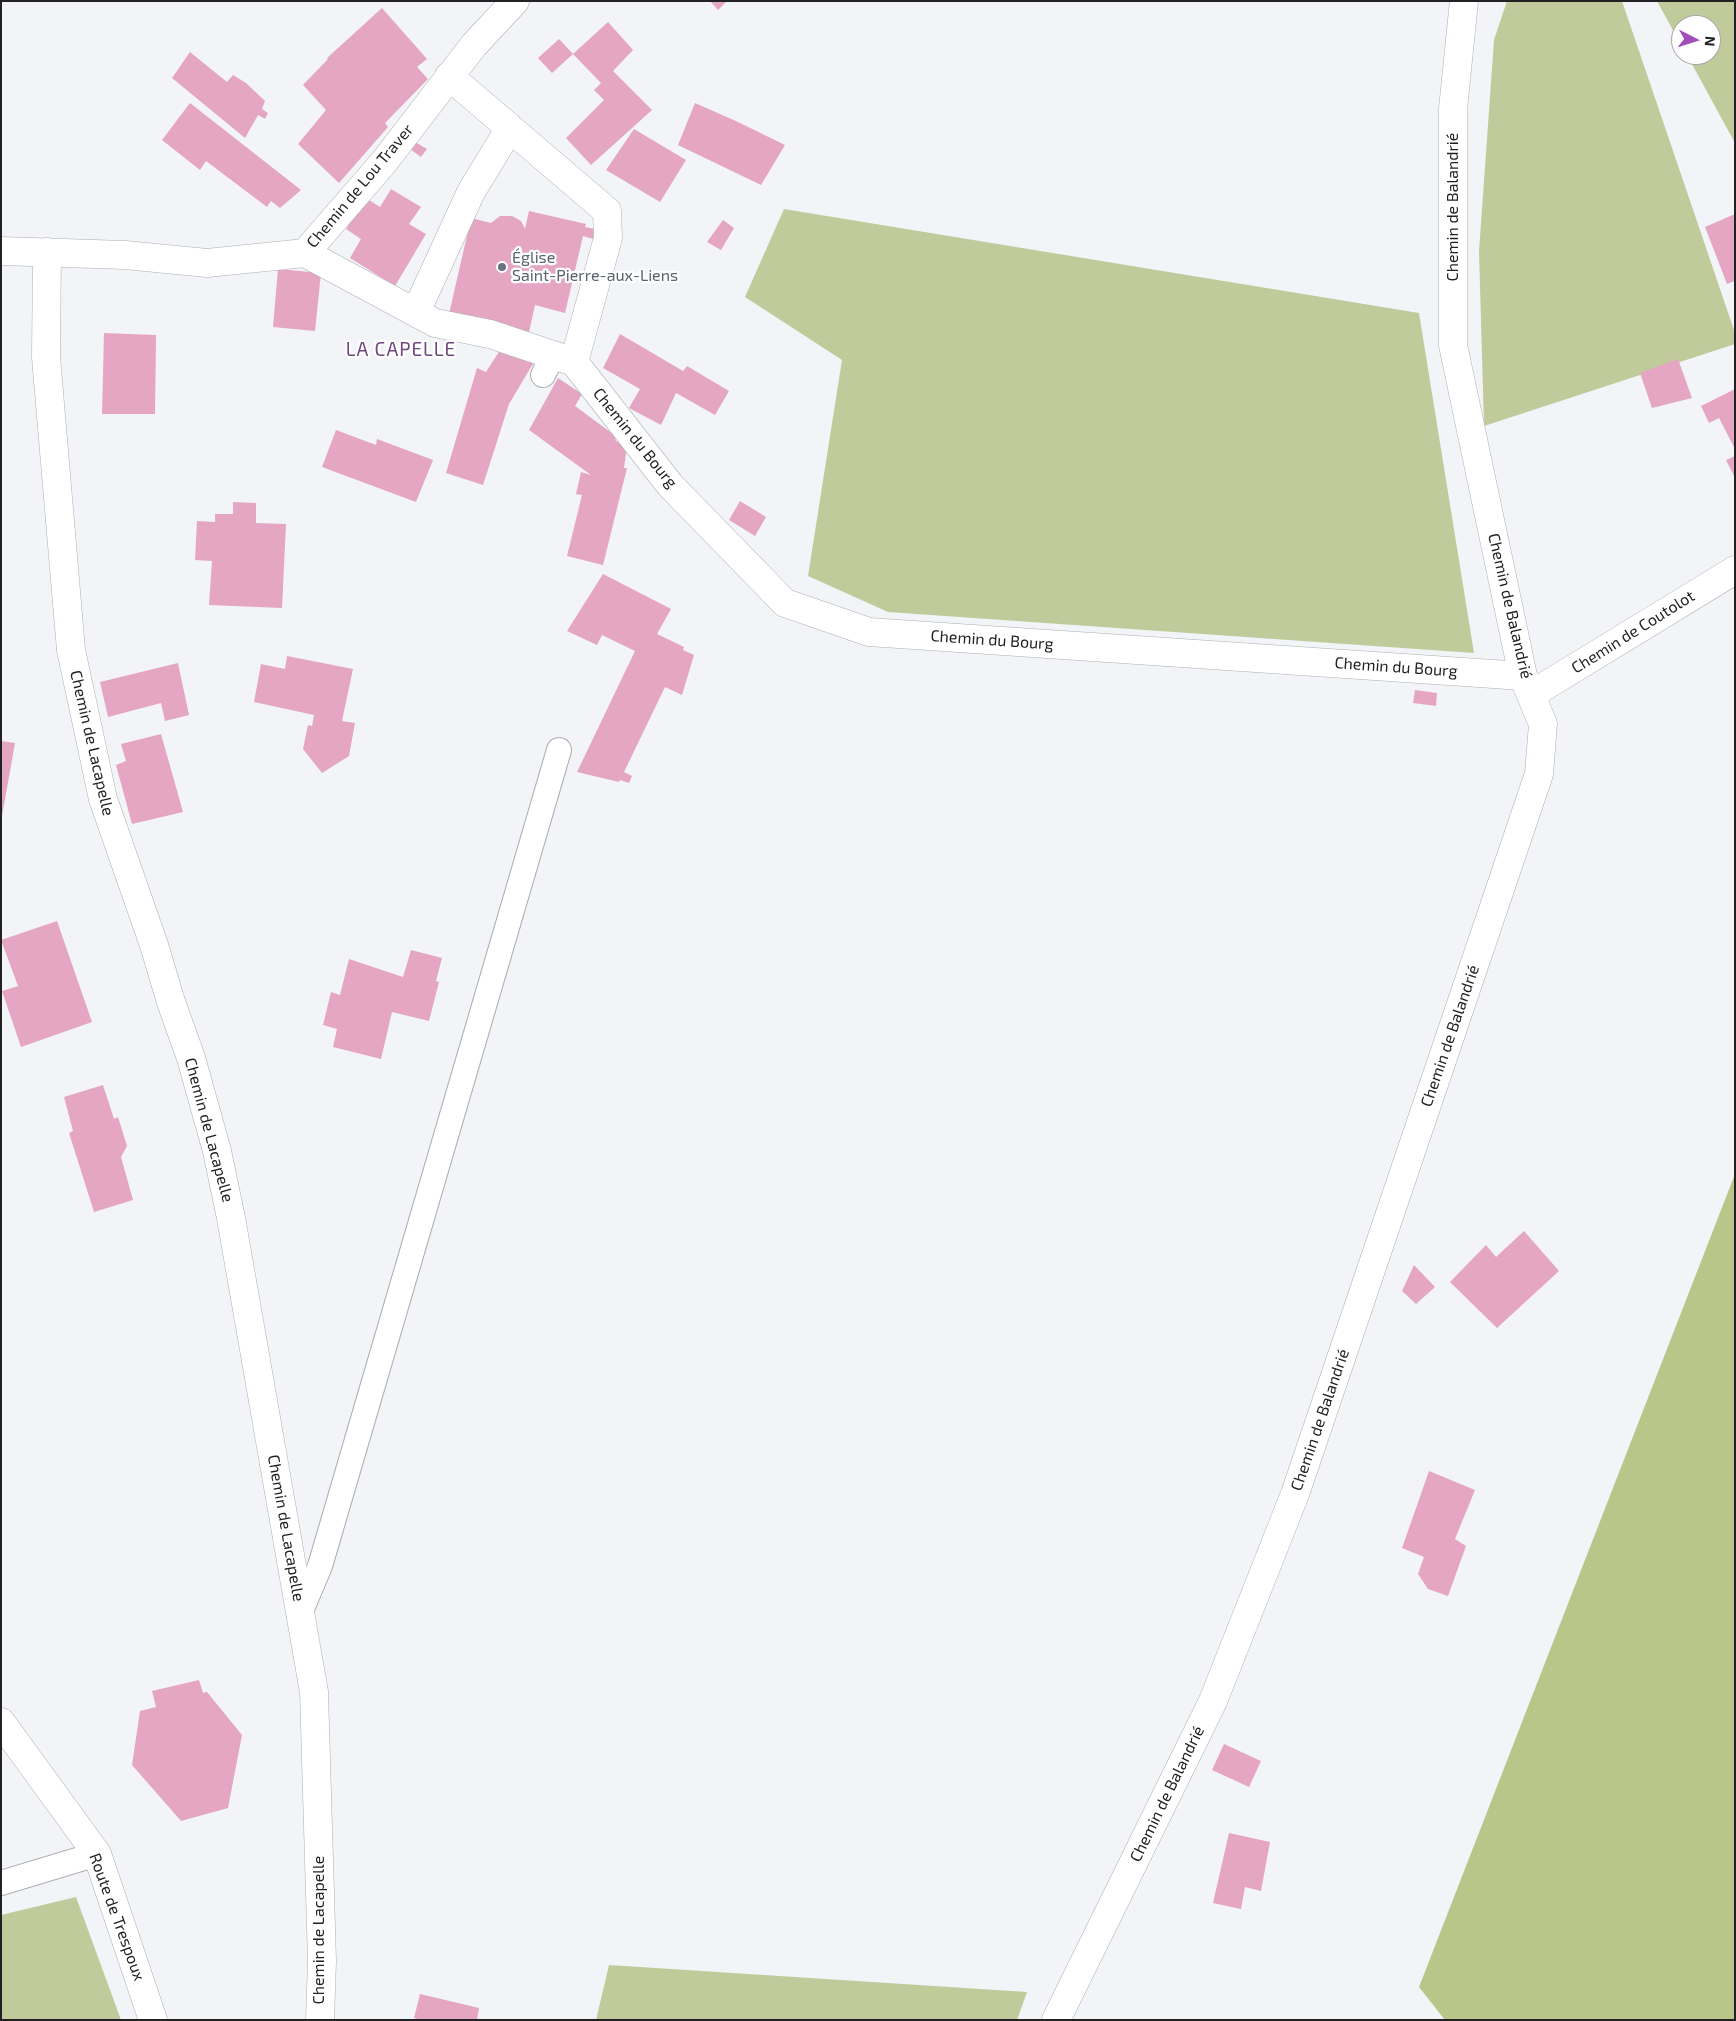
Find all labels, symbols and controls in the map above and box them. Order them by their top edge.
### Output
north arrow [1671,15,1721,65]
text: N [1702,35,1719,47]
street label: Chemin de Lou Traver [303,120,417,252]
street label: Chemin de Balandrié [1443,133,1463,281]
place label: Église Saint-Pierre-aux-Liens [512,248,678,286]
marker: Église Saint-Pierre-aux-Liens [496,261,508,273]
district label: LA CAPELLE [345,339,457,361]
street label: Chemin du Bourg [589,384,681,492]
street label: Chemin de Balandrié [1484,531,1536,681]
street label: Chemin de Coutolot [1568,586,1698,678]
street label: Chemin du Bourg [930,626,1054,654]
street label: Chemin du Bourg [1334,653,1458,681]
street label: Chemin de Lacapelle [66,668,118,818]
street label: Chemin de Balandrié [1417,962,1483,1110]
street label: Chemin de Lacapelle [180,1056,238,1204]
street label: Chemin de Balandrié [1287,1346,1353,1494]
street label: Chemin de Lacapelle [264,1453,308,1603]
street label: Chemin de Balandrié [1126,1723,1208,1865]
street label: Route de Trespoux [85,1851,149,1983]
street label: Chemin de Lacapelle [309,1856,329,2004]

